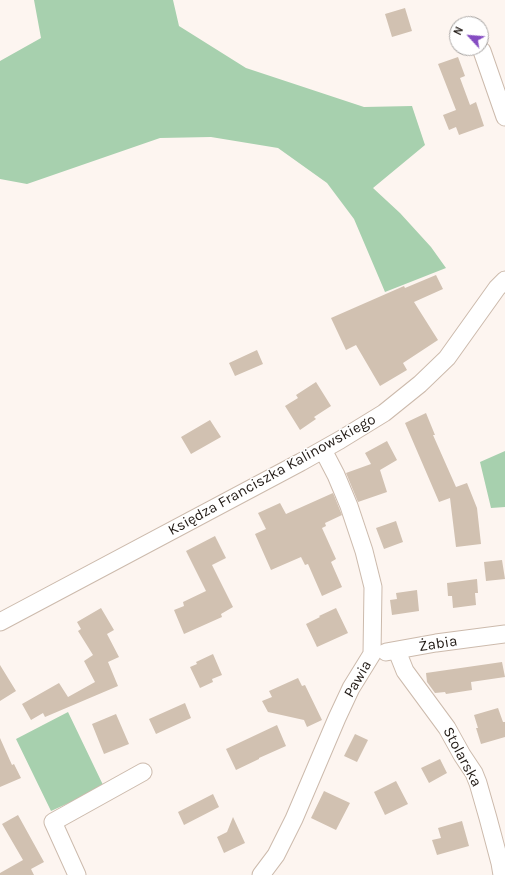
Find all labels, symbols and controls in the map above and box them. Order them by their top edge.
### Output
north arrow [449,16,489,56]
text: N [451,25,466,37]
street label: Księdza Franciszka Kalinowskiego [165,410,379,540]
street label: Żabia [417,632,459,656]
street label: Pawia [340,657,376,701]
street label: Stolarska [439,724,485,790]

